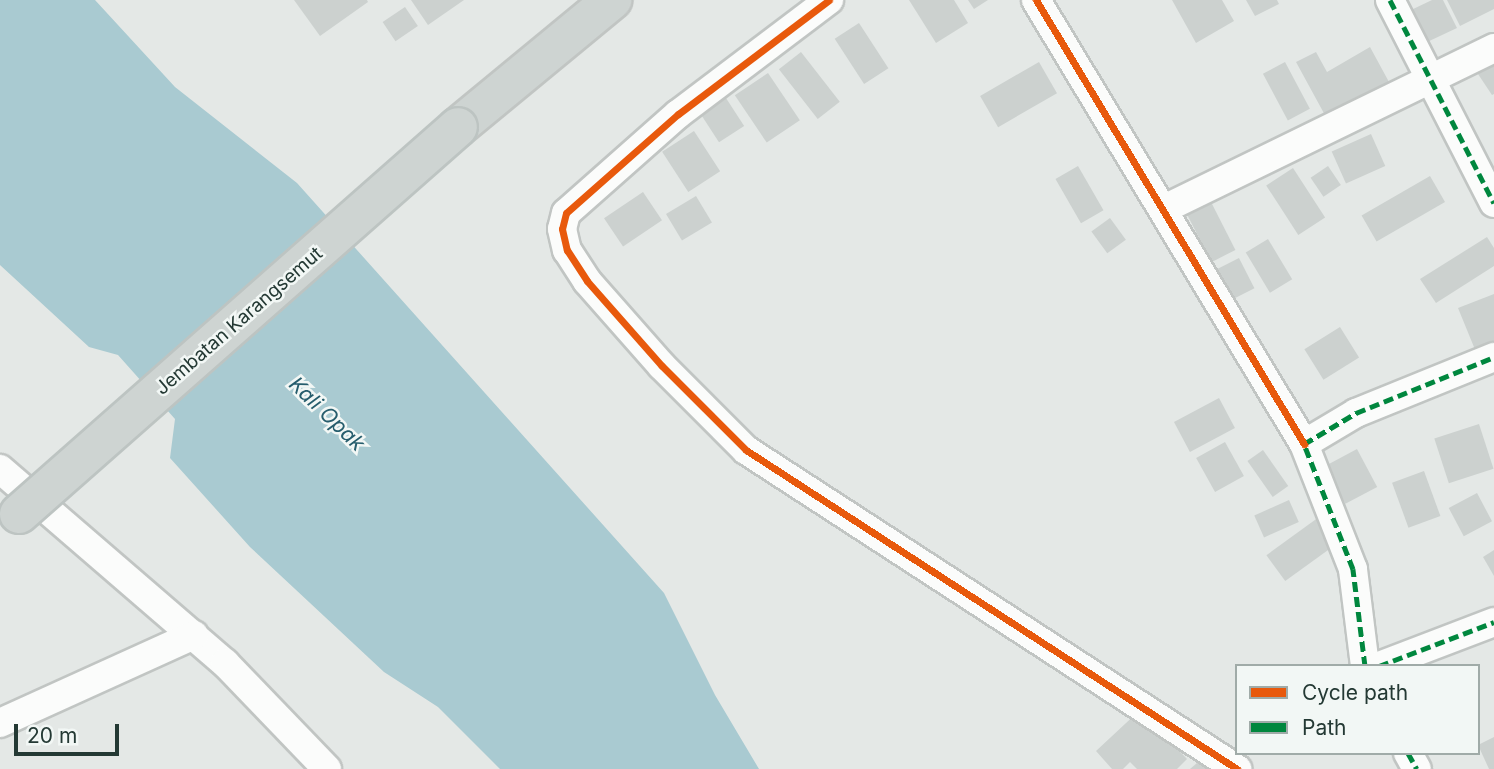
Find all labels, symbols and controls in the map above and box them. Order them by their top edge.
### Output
street label: Jembatan Karangsemut [151,242,327,400]
water label: Kali Opak [284,372,370,456]
legend [1235,664,1480,755]
text: Cycle path [1302,680,1408,705]
scale bar [18,710,122,754]
text: Path [1302,715,1347,740]
text: 20 m [27,723,77,748]

